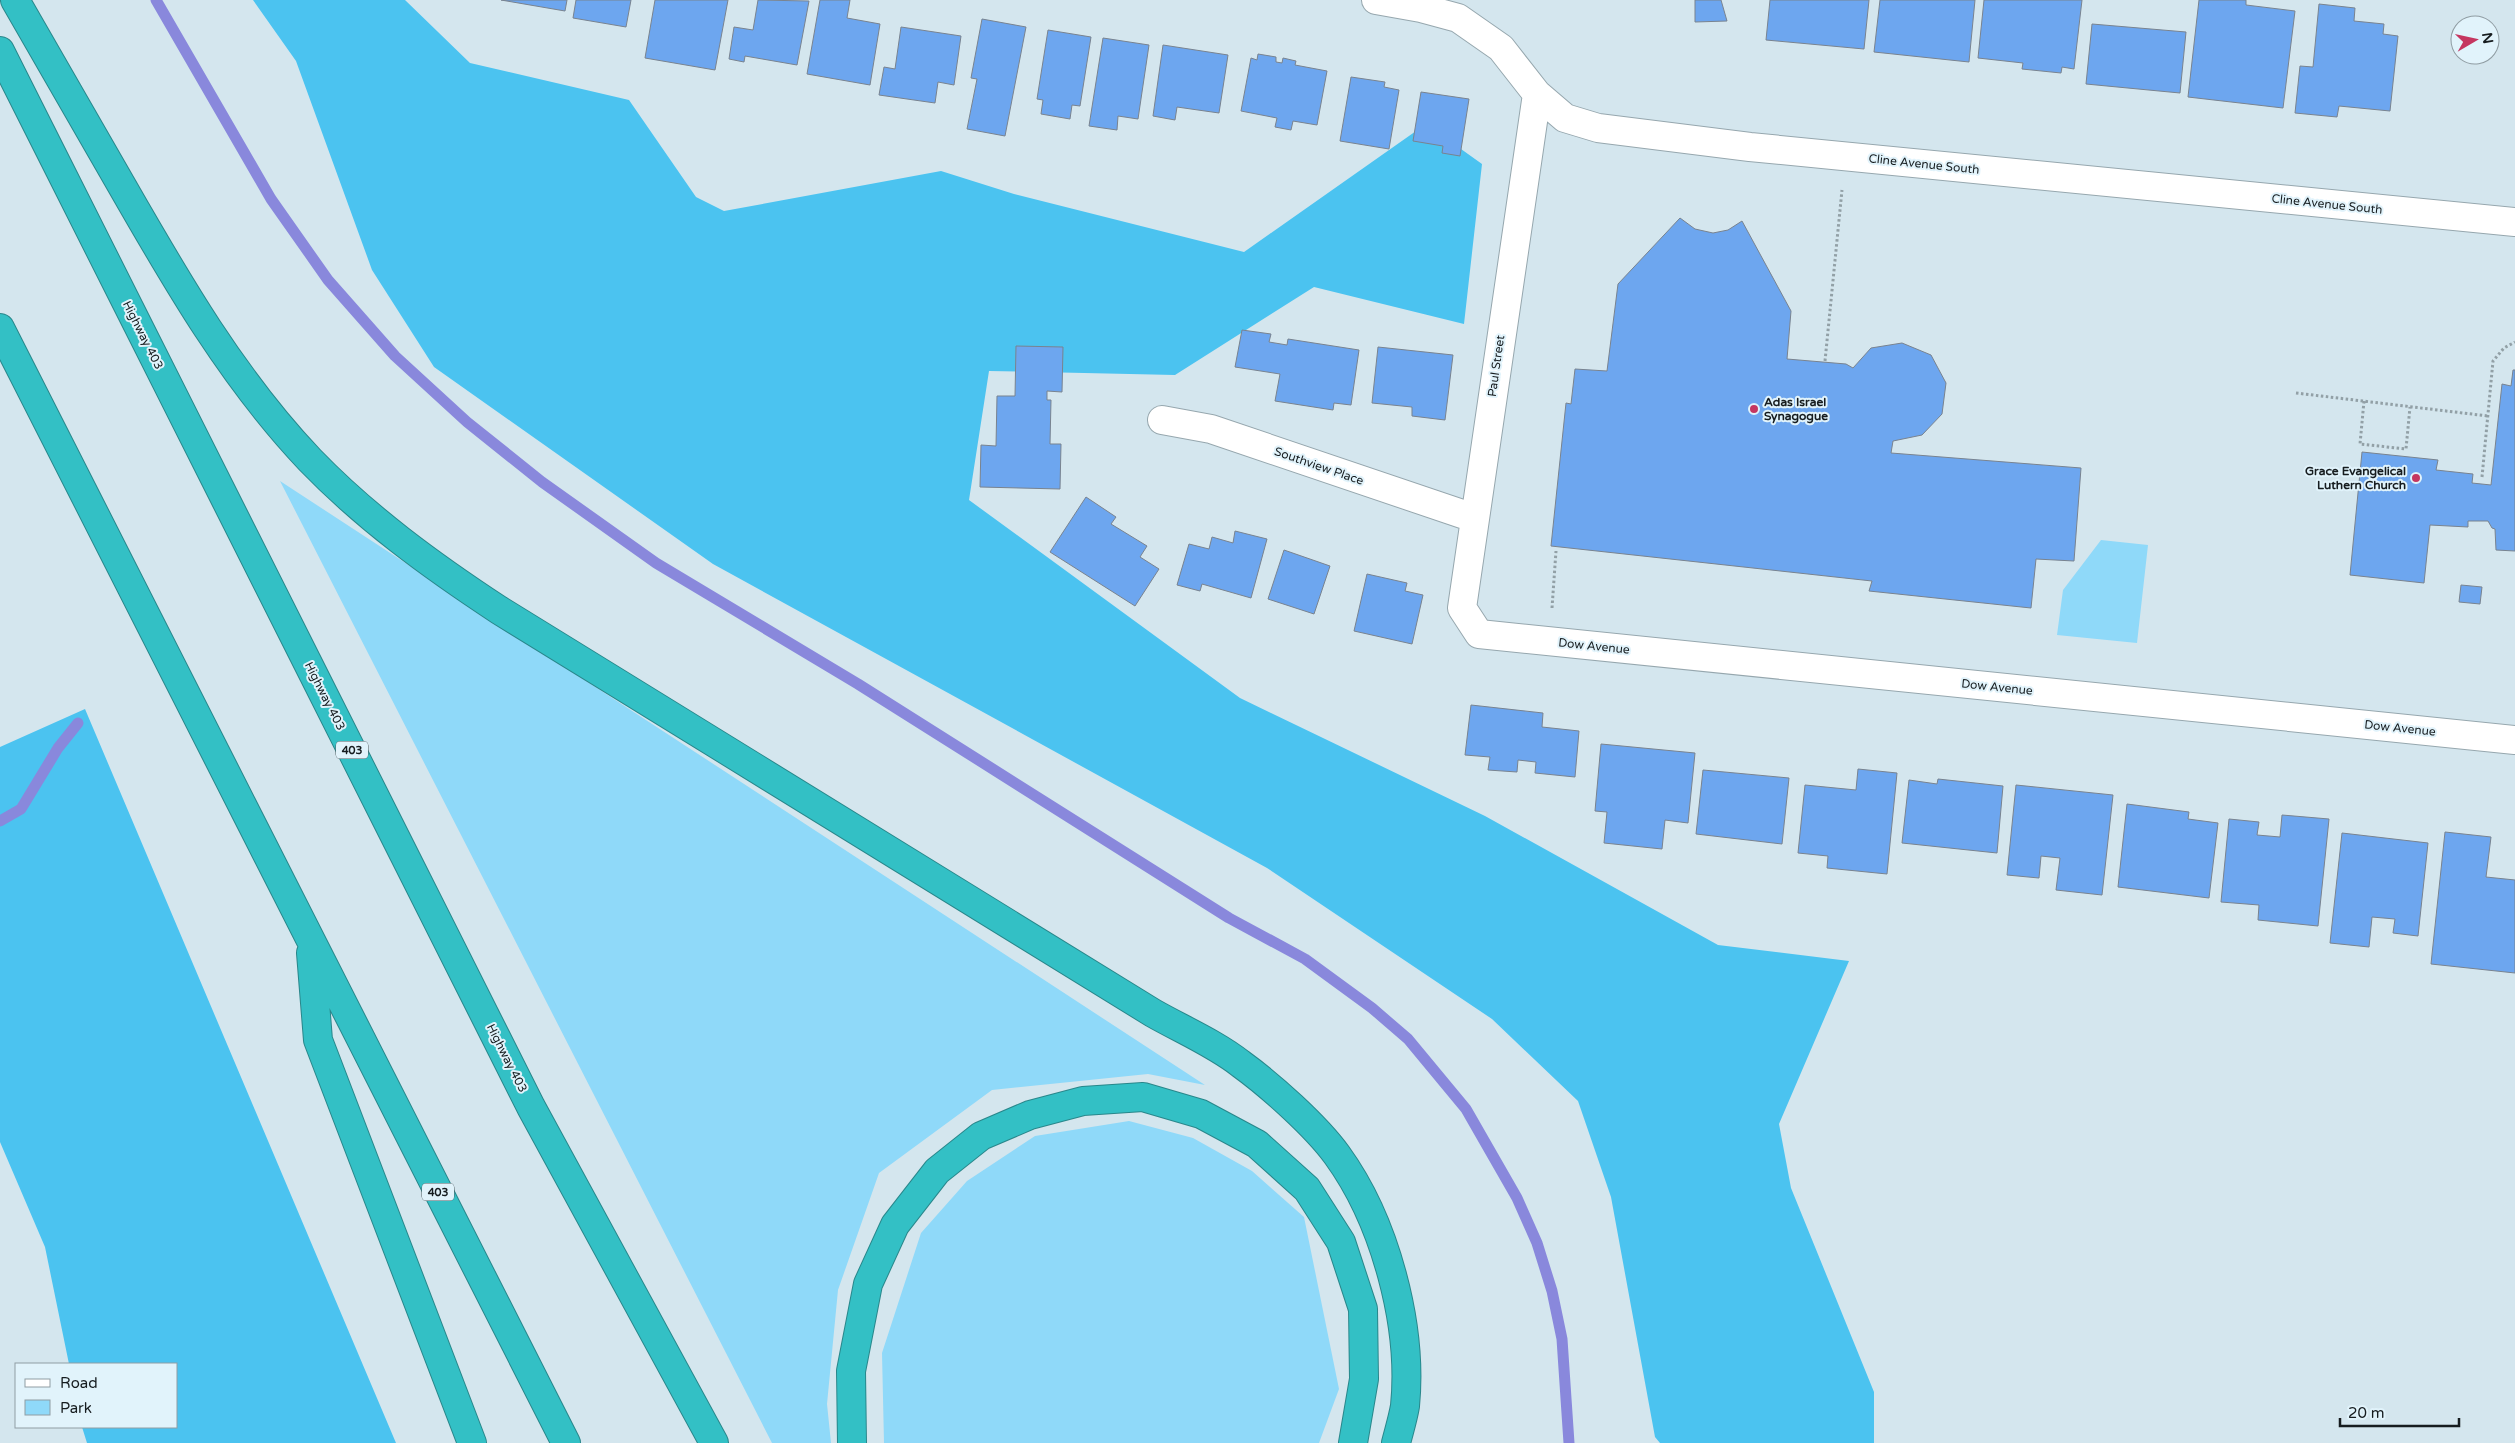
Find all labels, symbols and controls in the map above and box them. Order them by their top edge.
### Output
north arrow [2450,15,2500,65]
text: N [2478,31,2497,45]
street label: Cline Avenue South [1868,151,1980,177]
street label: Cline Avenue South [2271,191,2383,217]
street label: Highway 403 [120,298,166,372]
street label: Paul Street [1485,334,1507,398]
place label: Adas Israel Synagogue [1764,395,1828,424]
marker: Adas Israel Synagogue [1748,403,1760,415]
street label: Southview Place [1273,444,1366,488]
place label: Grace Evangelical Luthern Church [2305,464,2406,492]
marker: Grace Evangelical Luthern Church [2410,472,2422,484]
street label: Dow Avenue [1558,635,1631,657]
street label: Highway 403 [302,659,348,733]
street label: Dow Avenue [1961,676,2034,698]
street label: Dow Avenue [2364,717,2437,739]
road number: 403 [336,742,368,758]
street label: Highway 403 [484,1021,530,1095]
road number: 403 [422,1184,454,1200]
legend [15,1363,178,1428]
text: Road [60,1374,98,1392]
scale bar [2340,1396,2459,1428]
text: Park [60,1399,92,1417]
text: 20 m [2348,1404,2385,1422]

